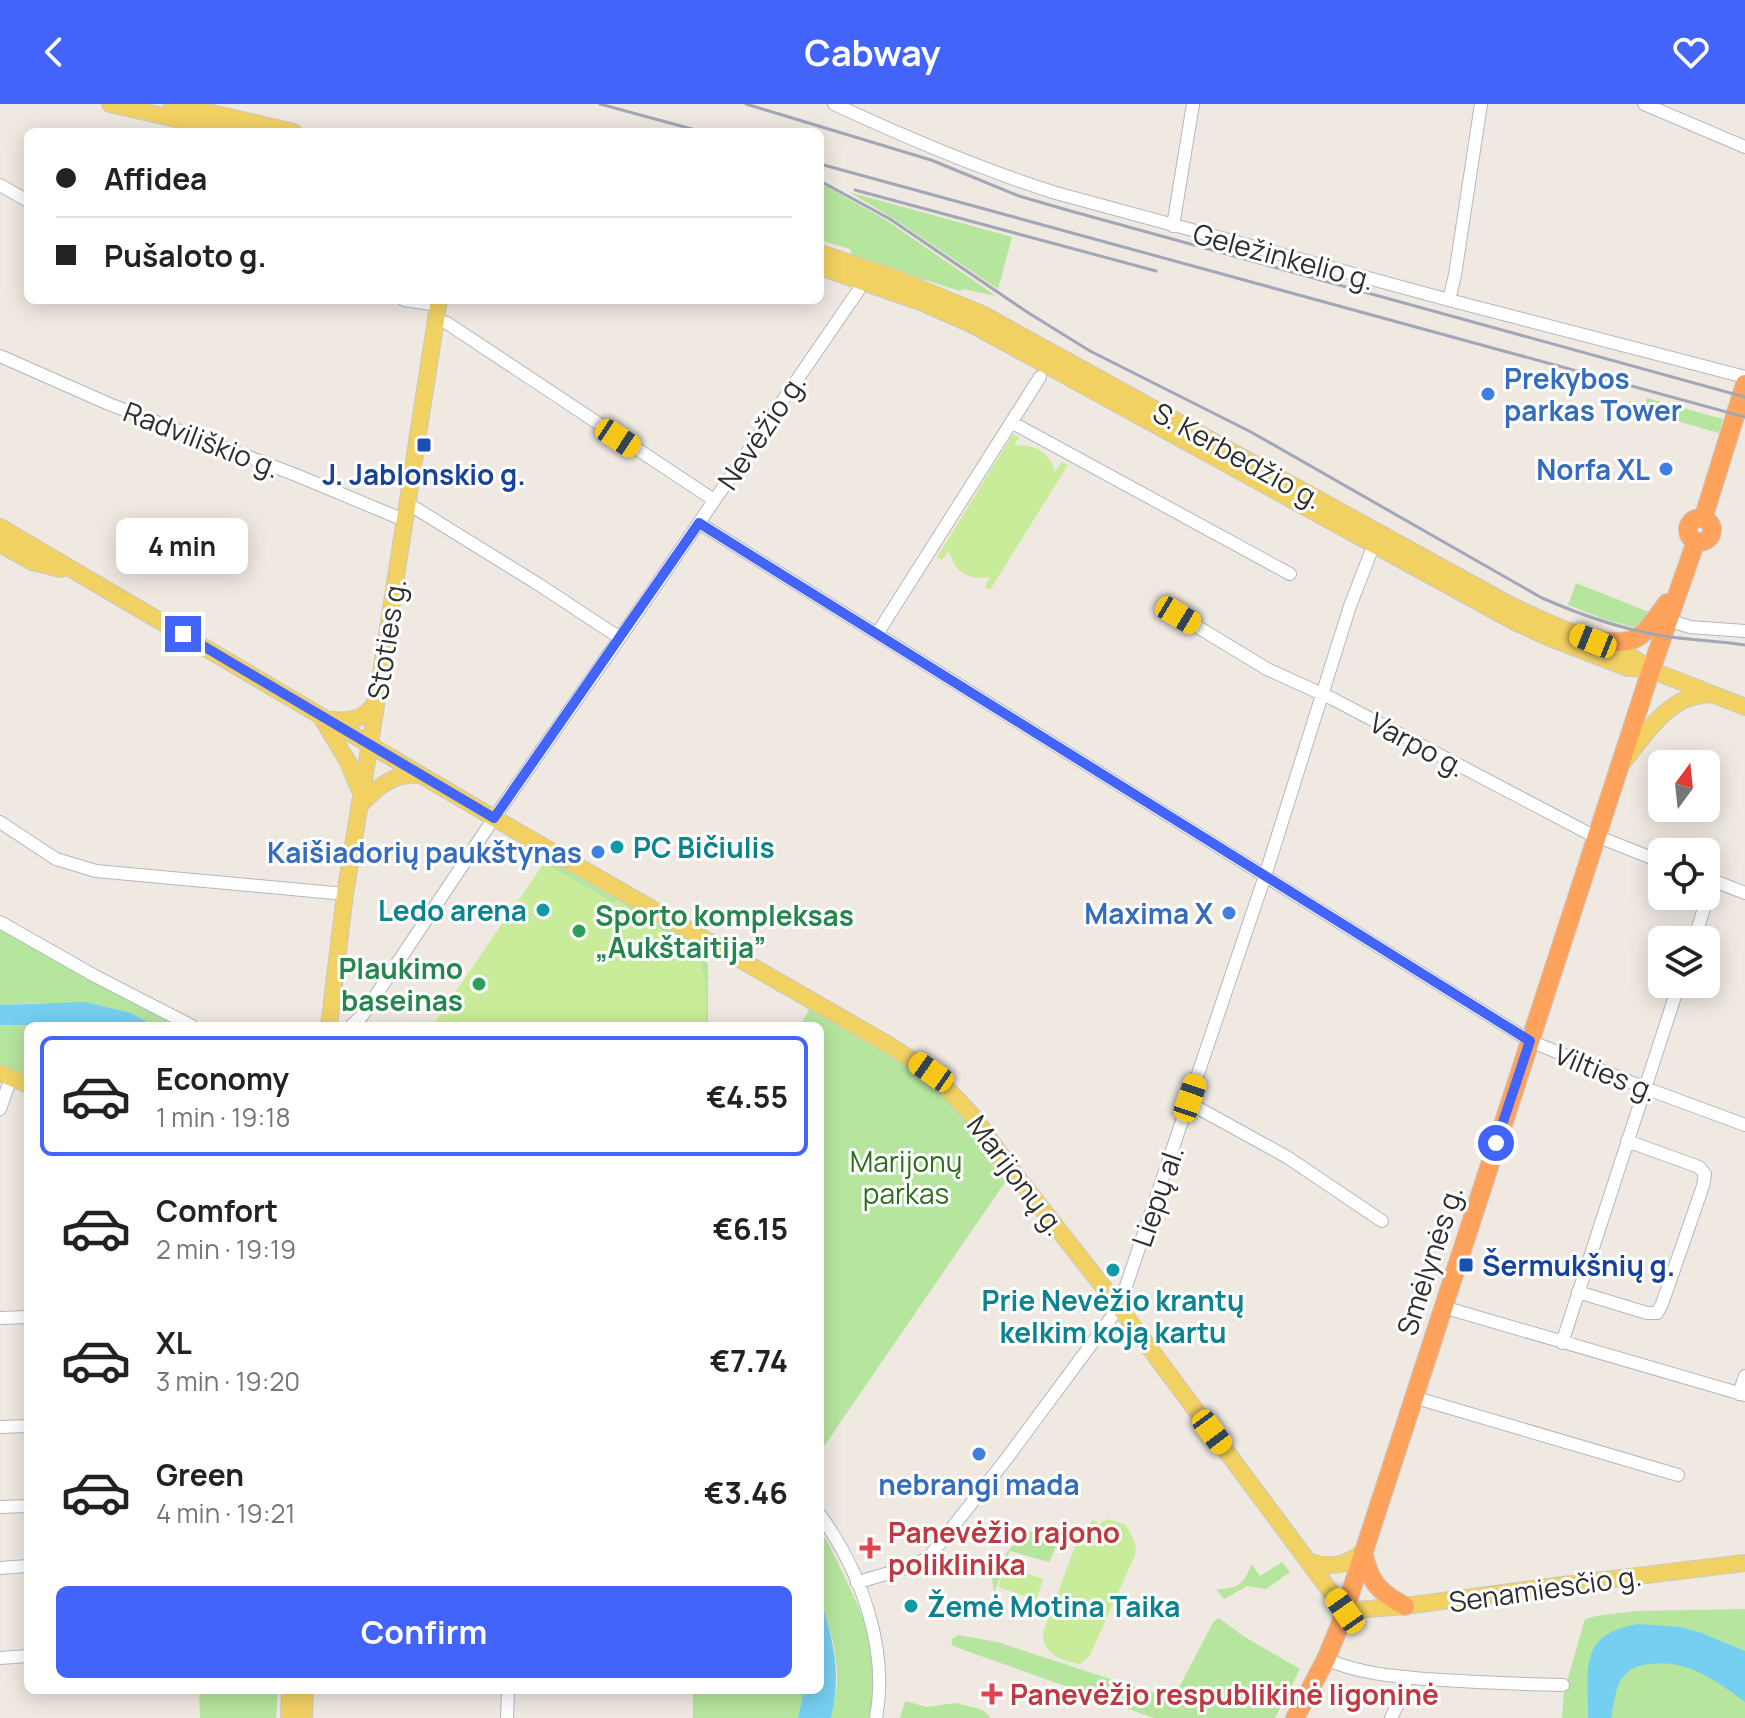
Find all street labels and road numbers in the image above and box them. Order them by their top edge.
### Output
street label: Geležinkelio g. [1189,214,1379,298]
street label: Nevėžio g. [708,365,814,497]
street label: Radviliškio g. [118,392,286,486]
street label: S. Kerbedžio g. [1147,393,1329,517]
street label: Stoties g. [358,575,414,703]
street label: Varpo g. [1363,703,1473,785]
street label: Vilties g. [1549,1034,1663,1110]
street label: Marijonų g. [959,1107,1075,1243]
street label: Liepų al. [1122,1140,1192,1252]
street label: Smėlynės g. [1387,1180,1471,1340]
street label: Senamiesčio g. [1446,1556,1644,1620]

